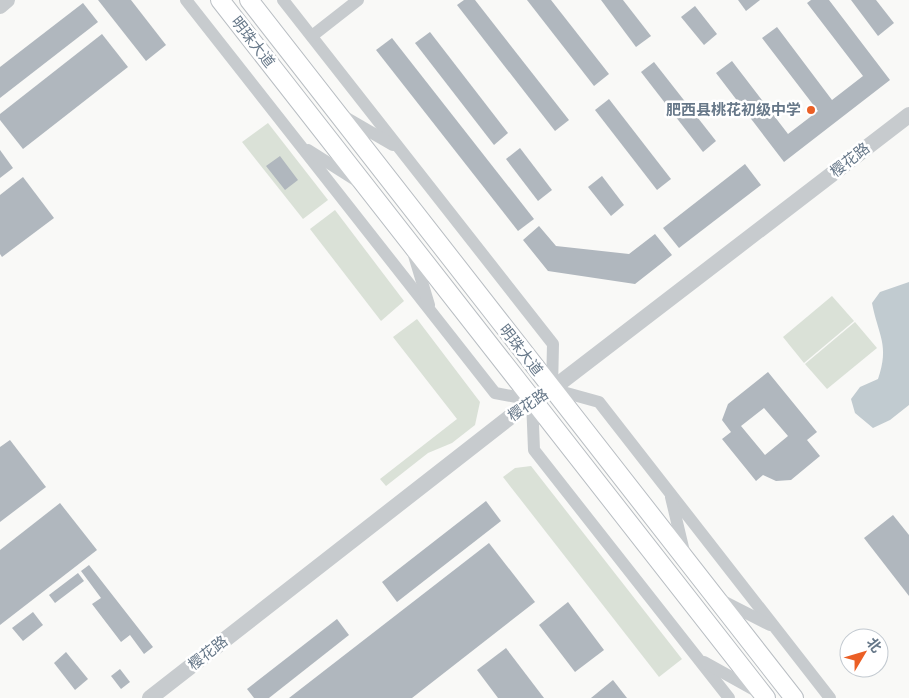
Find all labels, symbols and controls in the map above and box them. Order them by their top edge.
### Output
street label: 明珠大道 [227,13,279,71]
place label: 肥西县桃花初级中学 [666,101,801,119]
marker: 肥西县桃花初级中学 [805,104,817,116]
street label: 樱花路 [827,139,873,181]
street label: 明珠大道 [495,321,547,379]
street label: 樱花路 [504,385,552,425]
north arrow [839,628,889,678]
street label: 樱花路 [185,632,231,674]
text: 北 [863,635,885,656]

